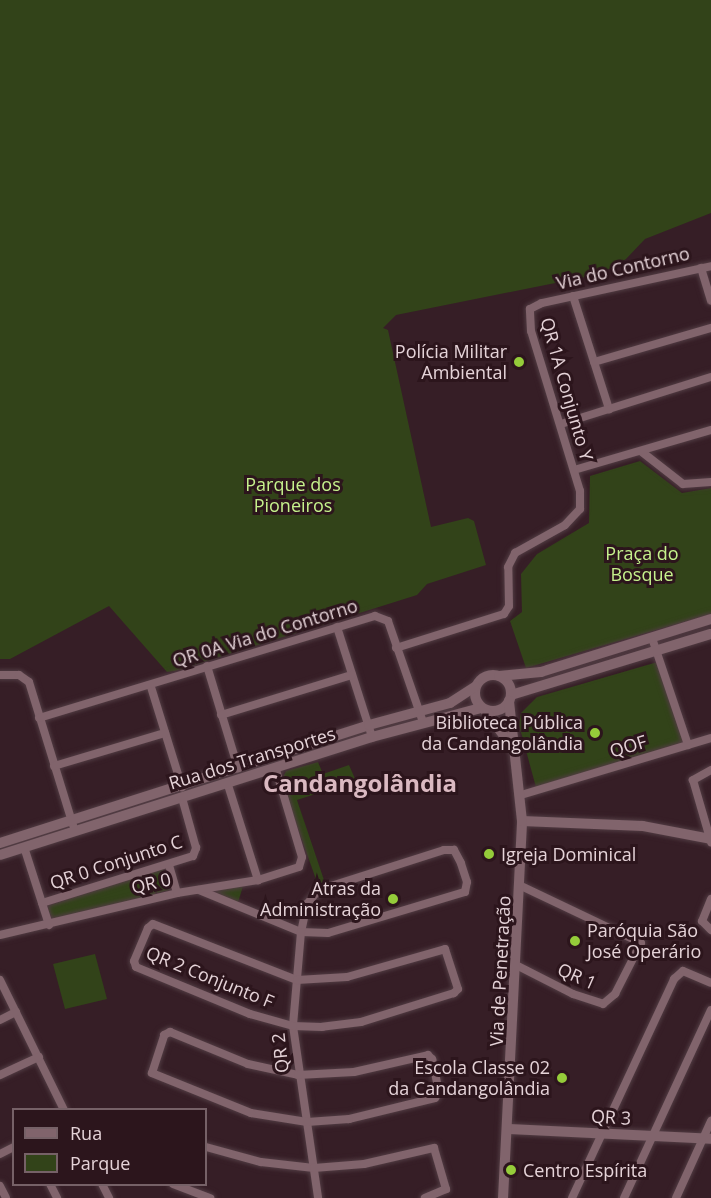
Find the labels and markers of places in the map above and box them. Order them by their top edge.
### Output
place label: Polícia Militar Ambiental [395,341,507,384]
marker: Polícia Militar Ambiental [512,355,526,369]
place label: Biblioteca Pública da Candangolândia [421,712,583,754]
marker: Biblioteca Pública da Candangolândia [588,726,602,740]
place label: Igreja Dominical [501,843,636,865]
marker: Igreja Dominical [482,847,496,861]
place label: Atras da Administração [260,878,381,920]
marker: Atras da Administração [386,892,400,906]
place label: Paróquia São José Operário [587,920,701,962]
marker: Paróquia São José Operário [568,934,582,948]
place label: Escola Classe 02 da Candangolândia [388,1057,550,1100]
marker: Escola Classe 02 da Candangolândia [555,1071,569,1085]
place label: Centro Espírita [523,1159,647,1181]
marker: Centro Espírita [504,1163,518,1177]

